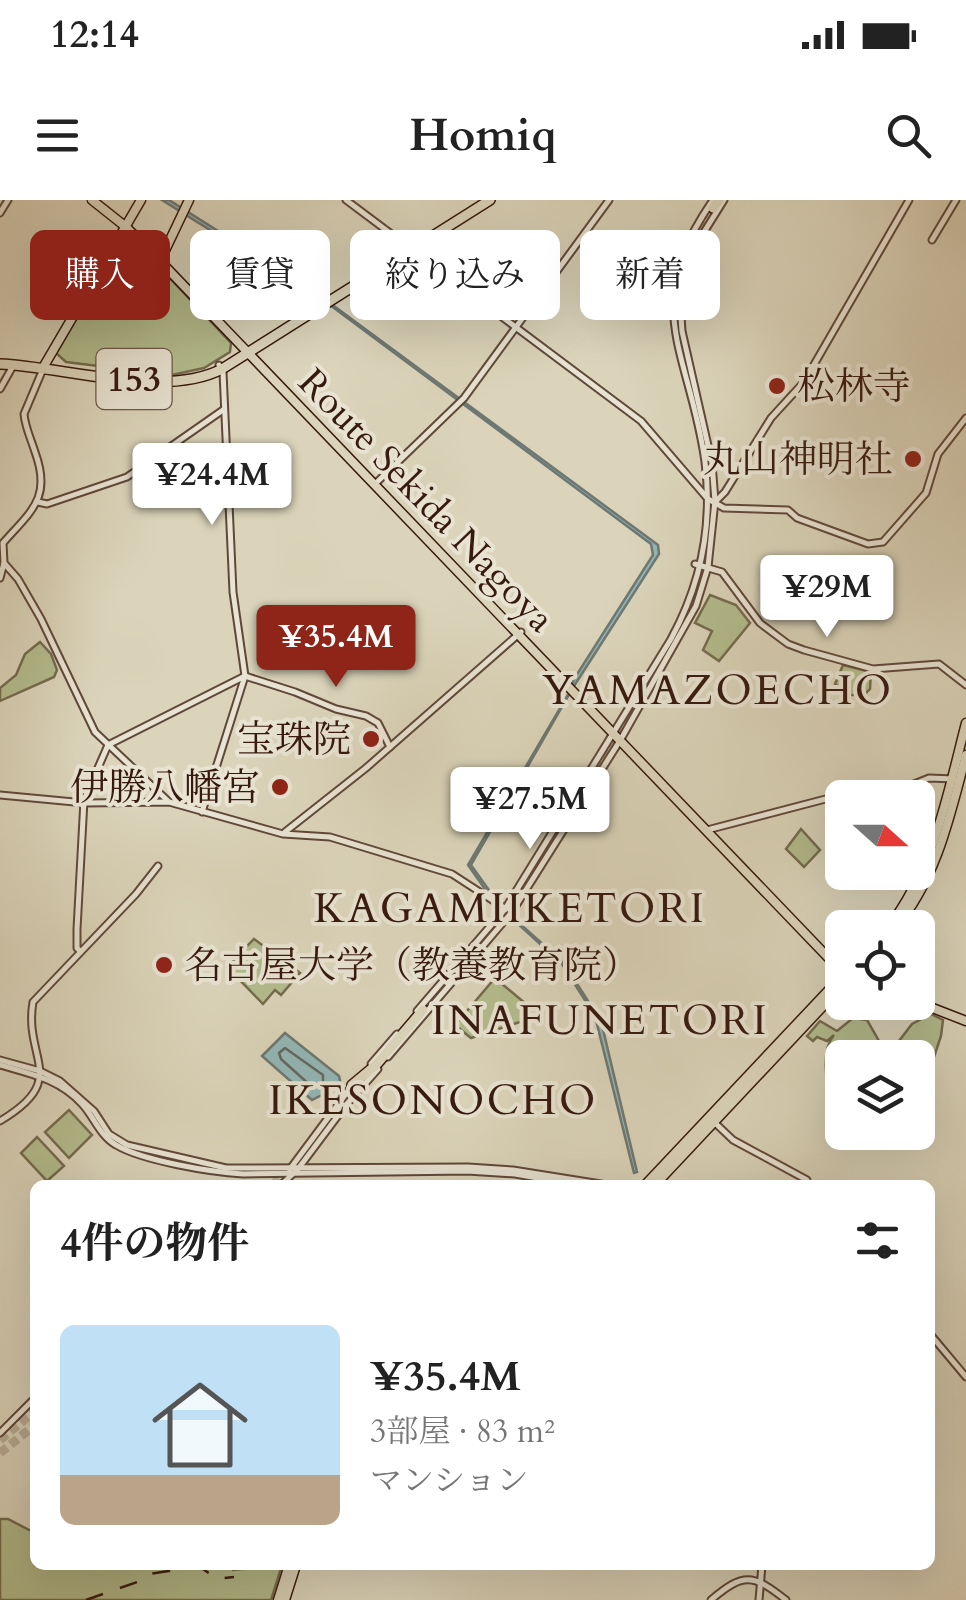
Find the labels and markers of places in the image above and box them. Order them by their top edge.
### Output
place label: 松林寺 [797,361,911,413]
marker: 松林寺 [766,375,788,397]
place label: 丸山神明社 [703,434,893,486]
pin: ¥24.4M [131,443,293,528]
marker: 丸山神明社 [902,448,924,470]
pin: ¥29M [768,555,886,640]
pin: ¥35.4M [255,605,417,690]
place label: 宝珠院 [237,714,351,766]
marker: 宝珠院 [360,728,382,750]
place label: 伊勝八幡宮 [70,762,260,814]
pin: ¥27.5M [449,767,611,852]
marker: 伊勝八幡宮 [269,776,291,798]
place label: 名古屋大学（教養教育院） [184,940,640,992]
marker: 名古屋大学（教養教育院） [153,954,175,976]

